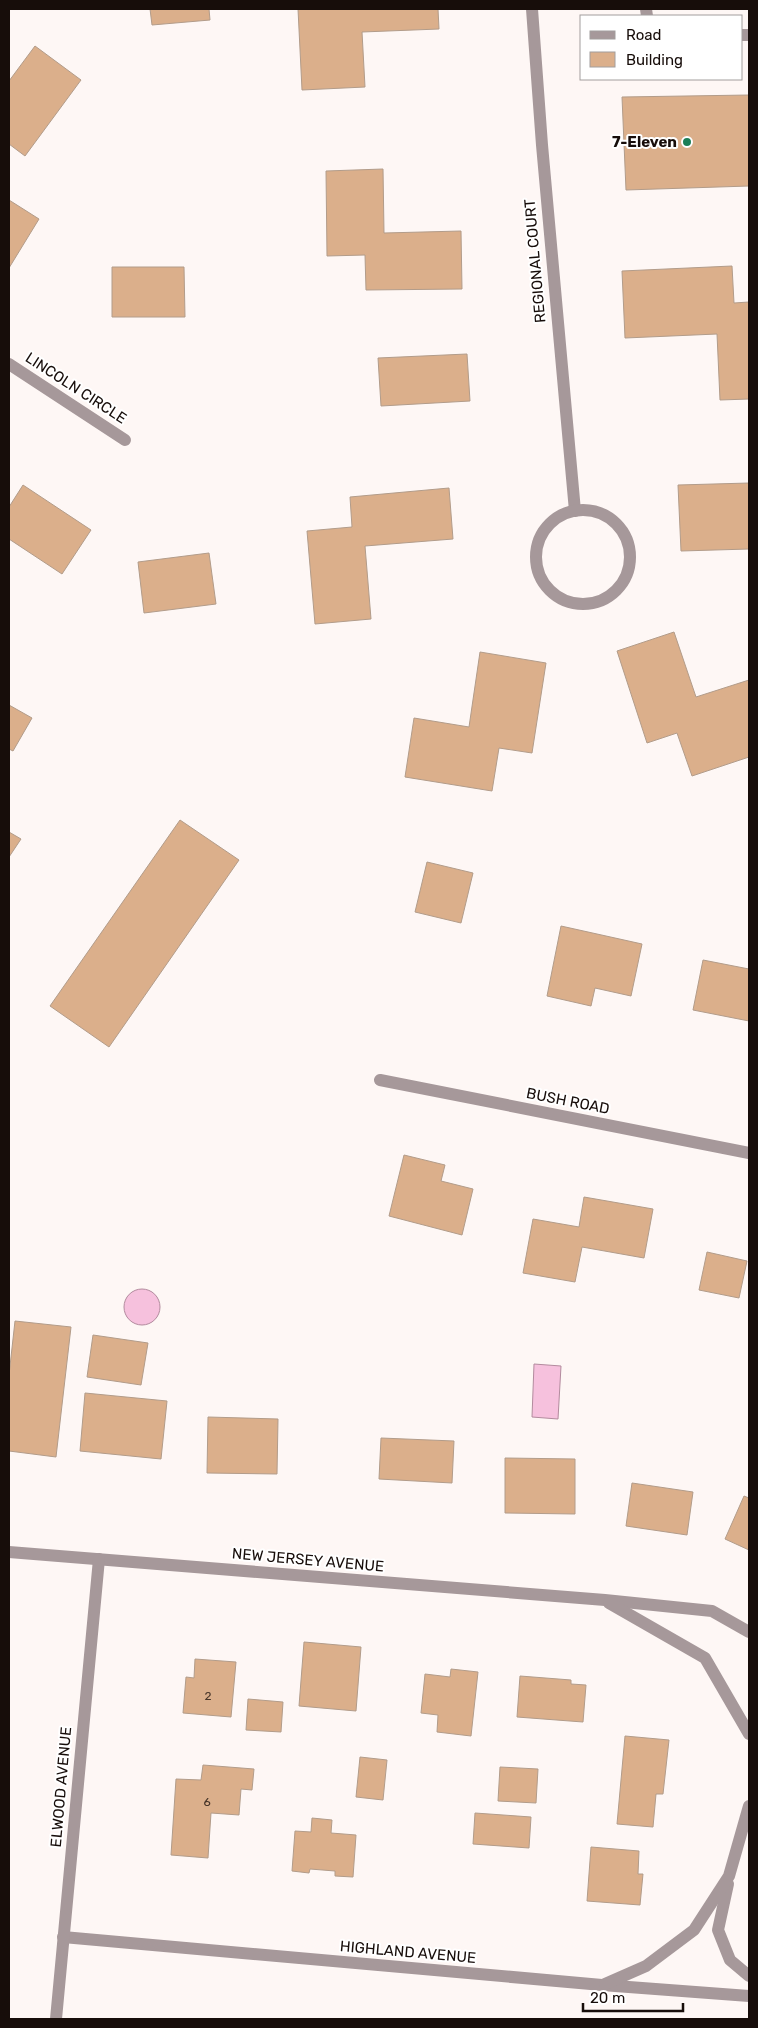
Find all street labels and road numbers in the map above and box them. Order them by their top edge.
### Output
street label: REGIONAL COURT [521,198,549,324]
street label: LINCOLN CIRCLE [22,349,130,427]
street label: BUSH ROAD [525,1084,611,1118]
street label: NEW JERSEY AVENUE [231,1544,385,1576]
street label: ELWOOD AVENUE [47,1726,75,1848]
street label: HIGHLAND AVENUE [339,1937,477,1967]

